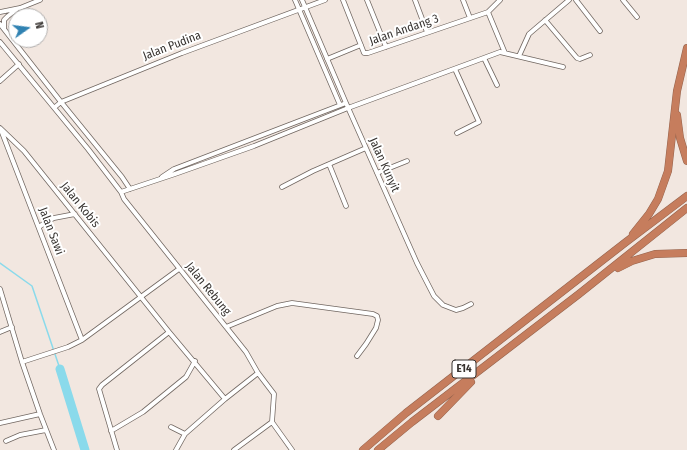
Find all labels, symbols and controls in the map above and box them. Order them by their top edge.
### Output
north arrow [8,8,48,48]
street label: Jalan Andang 3 [367,11,441,49]
text: N [32,20,46,30]
street label: Jalan Pudina [141,28,203,64]
street label: Jalan Kunyit [366,135,402,195]
street label: Jalan Kobis [57,179,103,231]
street label: Jalan Sawi [35,205,67,257]
street label: Jalan Rebung [182,260,234,318]
road number: E14 [452,360,476,378]

